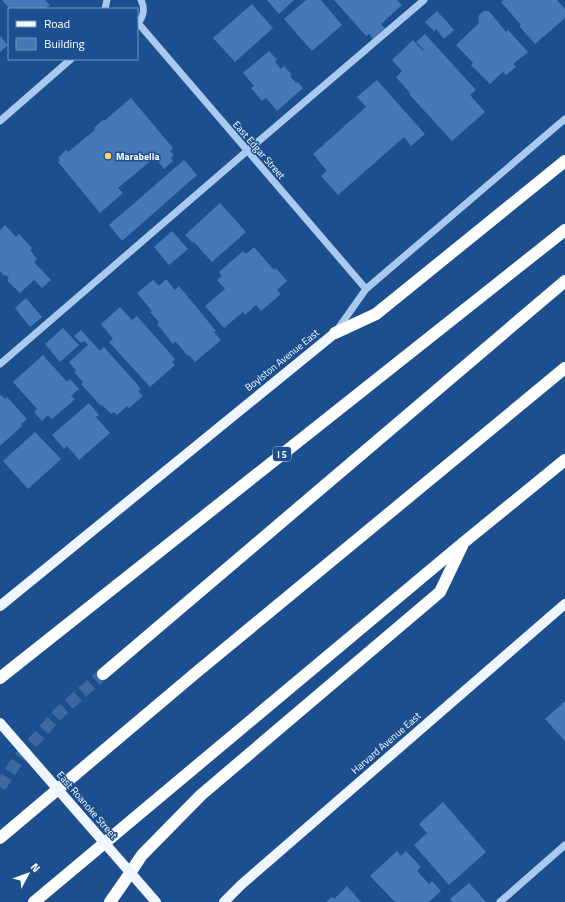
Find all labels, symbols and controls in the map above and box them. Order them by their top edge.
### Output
legend [8,8,138,60]
text: Road [44,14,70,33]
text: Building [44,34,85,53]
street label: East Edgar Street [229,117,289,183]
place label: Marabella [116,149,160,164]
marker: Marabella [103,151,113,161]
street label: Boylston Avenue East [242,325,323,395]
road number: I 5 [273,447,291,461]
street label: Harvard Avenue East [348,708,424,778]
street label: East Roanoke Street [53,768,121,843]
north arrow [8,854,48,894]
text: N [27,859,44,876]

